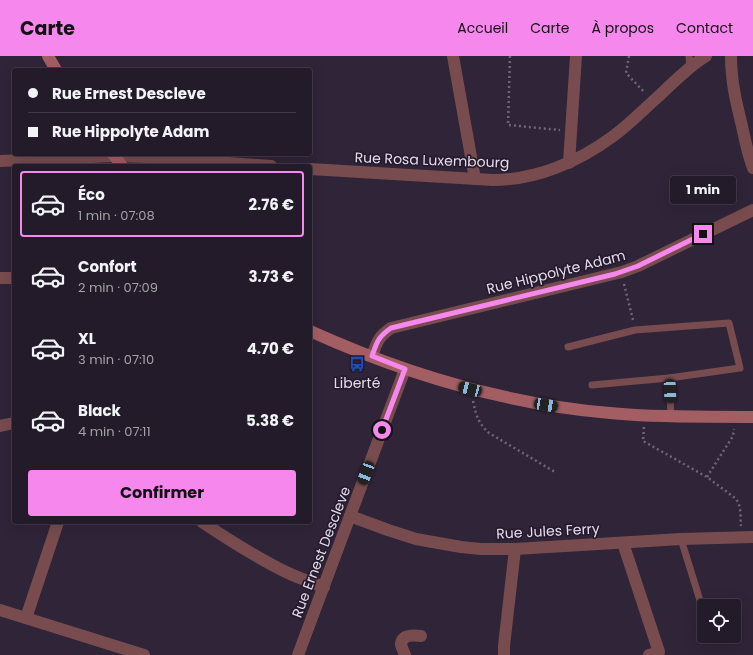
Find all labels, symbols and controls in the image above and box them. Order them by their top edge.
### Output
text: Carte [20,15,75,42]
text: Accueil [457,18,508,38]
text: Carte [530,18,570,38]
text: À propos [592,18,654,38]
text: Contact [676,18,733,38]
text: Rue Ernest Descleve [52,83,206,104]
text: Rue Hippolyte Adam [52,121,209,142]
street label: Rue Rosa Luxembourg [354,147,510,173]
callout: 1 min [670,176,736,204]
text: 1 min [686,180,720,199]
text: Éco [78,184,105,205]
icon: car [30,186,66,222]
text: 2.76 € [249,194,294,215]
text: 1 min · 07:08 [78,206,155,225]
route end [694,225,712,243]
street label: Rue Hippolyte Adam [484,245,628,299]
text: Confort [78,256,137,277]
icon: car [30,258,66,294]
text: 3.73 € [248,266,294,287]
text: 2 min · 07:09 [78,278,158,297]
text: XL [78,328,96,349]
icon: car [30,330,66,366]
text: 4.70 € [247,338,294,359]
text: 3 min · 07:10 [78,350,154,369]
bus stop icon: Liberté [348,355,366,373]
place label: Liberté [334,373,381,393]
car [664,379,676,403]
car [457,380,483,398]
car [533,397,559,413]
text: Black [78,400,121,421]
icon: car [30,402,66,438]
text: 5.38 € [246,410,294,431]
route start [373,421,391,439]
text: 4 min · 07:11 [78,422,151,441]
car [356,460,376,486]
button: Confirmer [28,470,296,516]
street label: Rue Ernest Descleve [287,483,355,621]
street label: Rue Jules Ferry [496,518,600,544]
map controls [697,599,741,643]
button: locate [697,599,741,643]

